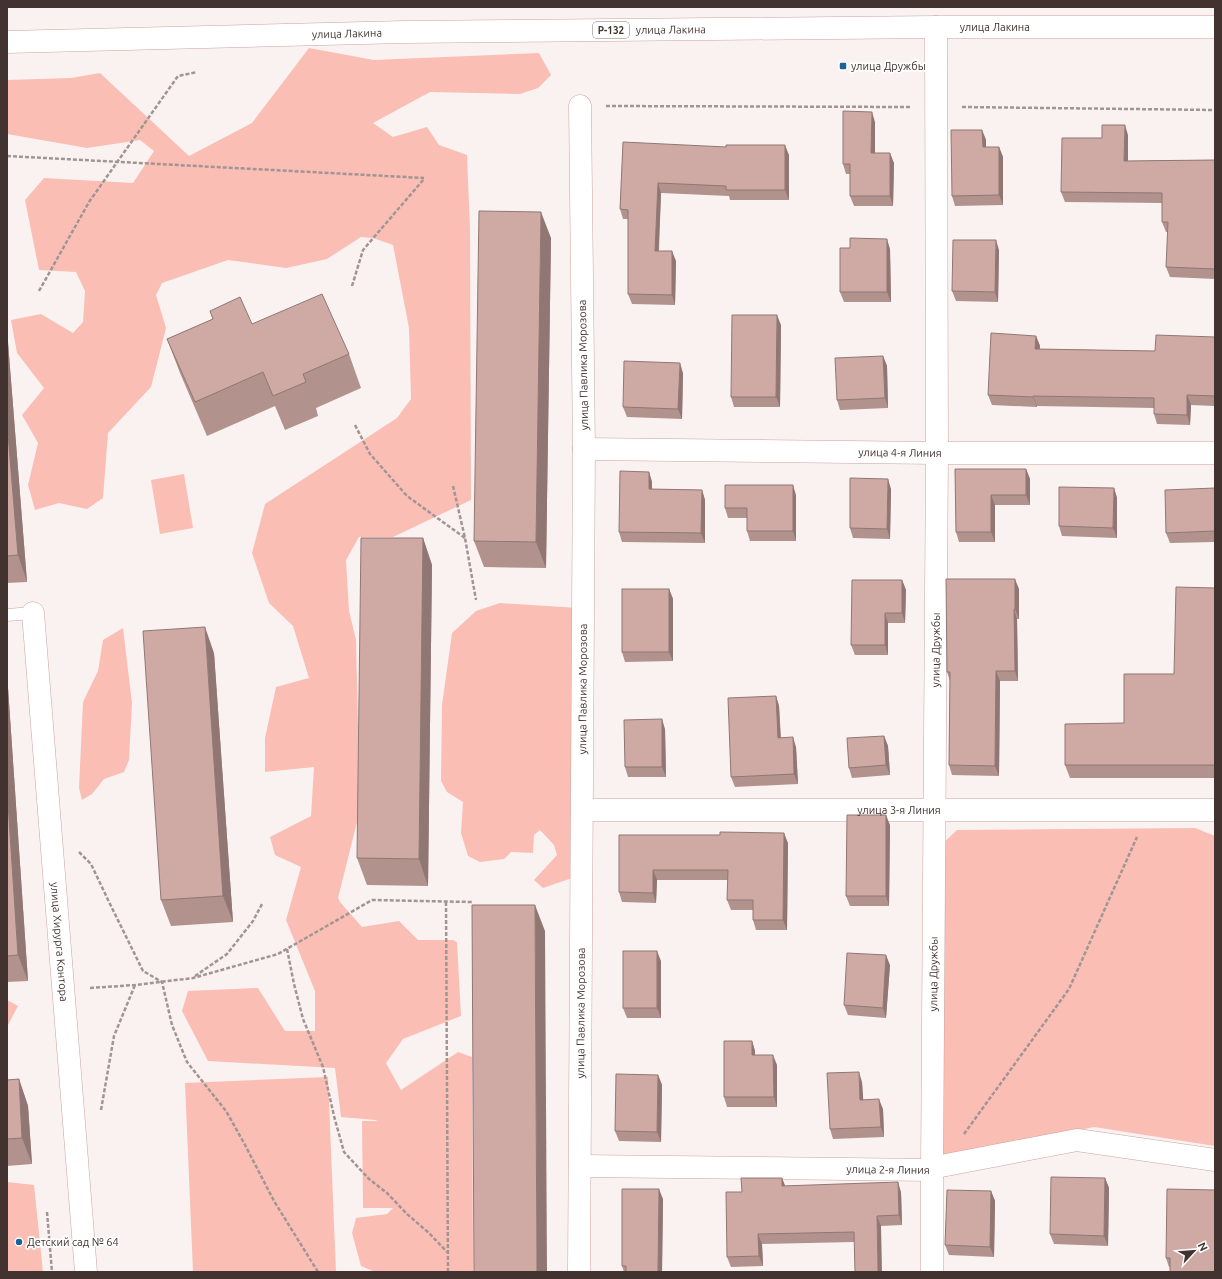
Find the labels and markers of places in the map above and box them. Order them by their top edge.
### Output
place label: улица Дружбы [851,60,926,72]
marker: улица Дружбы [838,61,848,71]
place label: Детский сад № 64 [27,1236,119,1248]
marker: Детский сад № 64 [14,1237,24,1247]

